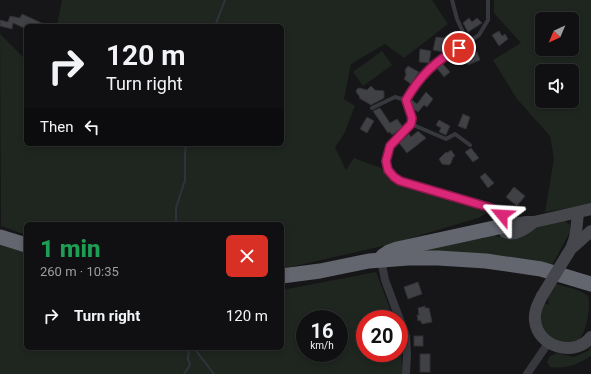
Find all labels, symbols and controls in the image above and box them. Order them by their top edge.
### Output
north arrow [535,12,579,56]
map controls [535,12,579,108]
pin [442,31,476,65]
icon: arrive [448,37,470,59]
text: 120 m [106,39,185,72]
icon: right [40,40,92,92]
button: sound [535,64,579,108]
text: Turn right [106,73,183,94]
icon: left [81,116,103,138]
text: Then [40,118,73,136]
position arrow [481,194,523,236]
text: 1 min [40,235,101,263]
button: close [226,235,268,277]
text: 260 m · 10:35 [40,264,119,279]
icon: right [40,305,62,327]
text: Turn right [74,307,140,325]
text: 120 m [226,307,268,325]
speed limit sign: 20 [356,310,408,362]
text: 16 [311,319,333,343]
text: km/h [310,340,334,351]

